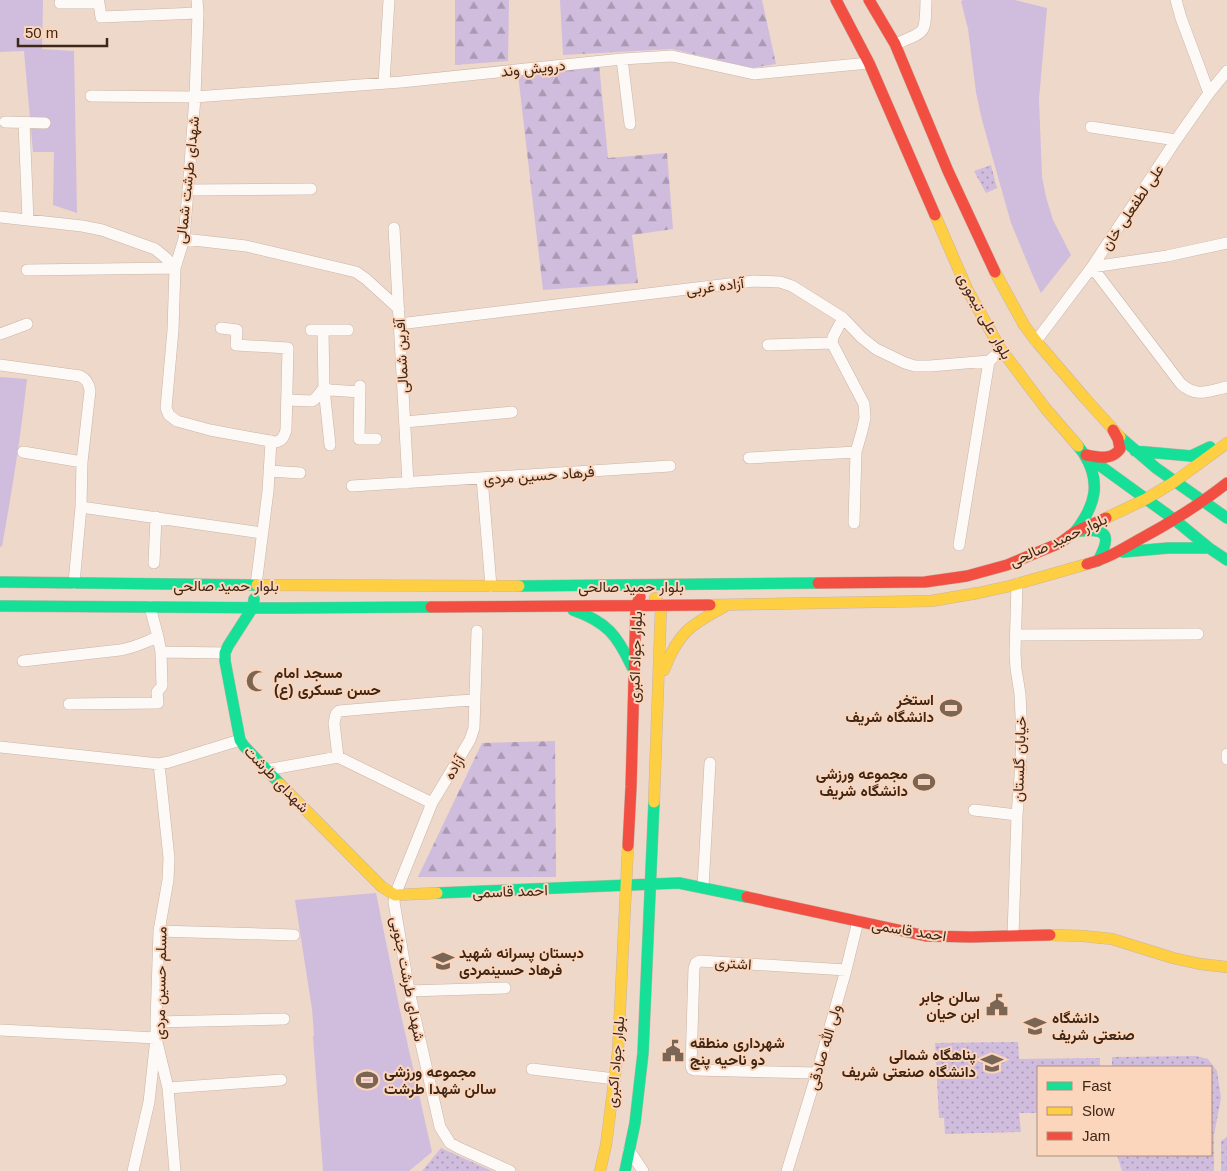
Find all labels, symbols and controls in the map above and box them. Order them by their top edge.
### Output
scale bar [18,15,106,47]
text: 50 m [25,24,58,41]
street label: درویش‌ وند [500,56,566,82]
street label: شهدای طرشت شمالی [172,115,204,245]
street label: علی لطفعلی خان [1097,161,1169,254]
street label: بلوار علی تیموری [953,270,1016,363]
street label: آزاده غربی [685,274,747,300]
street label: آفرین شمالی [390,317,413,394]
street label: فرهاد حسین مردی [483,463,595,489]
street label: بلوار حمید صالحی [1007,510,1110,572]
street label: بلوار حمید صالحی [173,577,279,596]
street label: بلوار حمید صالحی [578,578,684,597]
street label: بلوار جواد اکبری [625,611,647,703]
place label: مسجد امام حسن عسکری (ع) [274,664,381,700]
mosque icon: مسجد امام حسن عسکری (ع) [244,668,270,694]
place label: استخر دانشگاه شریف [845,691,934,726]
sports icon: استخر دانشگاه شریف [938,695,964,721]
street label: خیابان گلستان [1009,716,1030,802]
street label: شهدای طرشت [240,742,313,817]
street label: آزاده [440,751,469,783]
place label: مجموعه ورزشی دانشگاه شریف [816,765,908,800]
sports icon: مجموعه ورزشی دانشگاه شریف [911,769,937,795]
street label: احمد قاسمی [472,881,548,903]
street label: شهدای طرشت جنوبی [386,915,429,1044]
street label: احمد قاسمی [870,916,948,946]
street label: مسلم حسین مردی [151,926,171,1040]
place label: دبستان پسرانه شهيد فرهاد حسينمردی [459,944,584,979]
school or university icon: دبستان پسرانه شهيد فرهاد حسينمردی [430,948,456,974]
street label: اشتری [714,953,752,975]
place label: سالن جابر ابن حیان [918,988,980,1023]
public building icon: سالن جابر ابن حیان [984,992,1010,1018]
street label: ولی الله صادقی [804,1002,846,1092]
place label: دانشگاه صنعتی شریف [1052,1009,1135,1044]
school or university icon: دانشگاه صنعتی شریف [1022,1013,1048,1039]
street label: بلوار جواد اکبری [603,1015,629,1109]
place label: شهرداری منطقه دو ناحیه پنج [690,1034,785,1070]
public building icon: شهرداری منطقه دو ناحیه پنج [660,1038,686,1064]
place label: پناهگاه شمالی دانشگاه صنعتی شریف [842,1046,976,1081]
school or university icon: پناهگاه شمالی دانشگاه صنعتی شریف [979,1050,1005,1076]
place label: مجموعه ورزشی سالن شهدا طرشت [384,1063,496,1098]
legend [1037,1066,1212,1156]
sports icon: مجموعه ورزشی سالن شهدا طرشت [354,1067,380,1093]
text: Fast [1082,1077,1112,1094]
text: Slow [1082,1102,1115,1119]
text: Jam [1082,1127,1110,1144]

